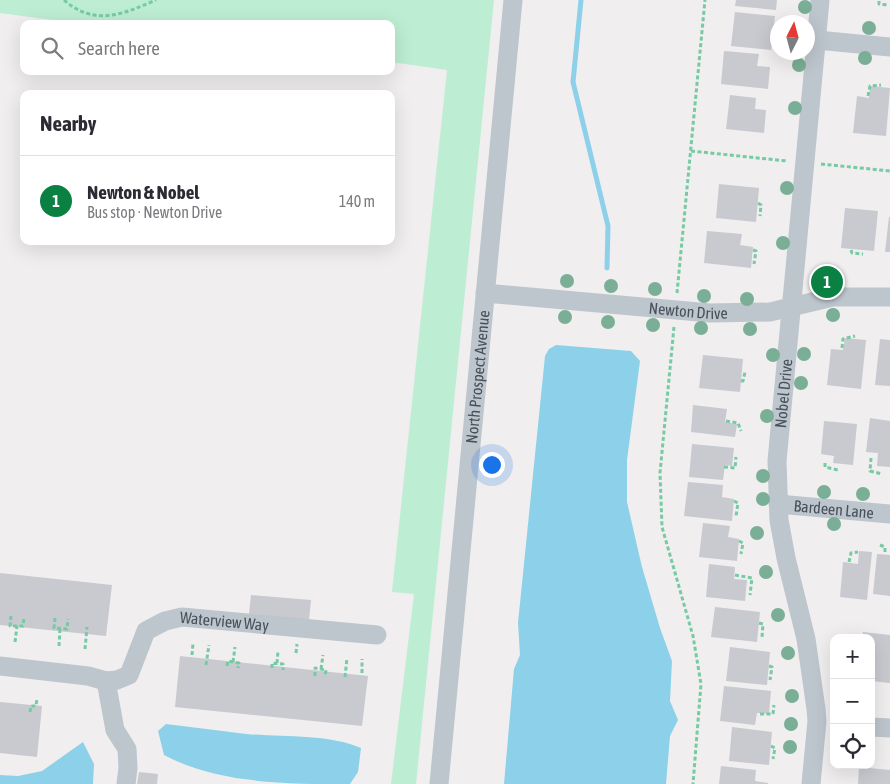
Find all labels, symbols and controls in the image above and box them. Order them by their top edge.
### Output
north arrow [770,15,815,60]
search box [20,20,395,75]
icon: search [38,34,66,62]
text: Search here [78,37,160,59]
text: Nearby [40,111,96,135]
text: Newton & Nobel [87,181,199,203]
text: 1 [52,192,60,210]
text: 140 m [339,192,375,210]
text: Bus stop · Newton Drive [87,203,222,221]
pin: 1 [811,263,843,301]
street label: Newton Drive [648,299,728,322]
street label: North Prospect Avenue [462,309,493,444]
street label: Nobel Drive [771,358,795,429]
your location [479,452,505,478]
street label: Bardeen Lane [793,496,875,522]
street label: Waterview Way [179,608,270,635]
map controls [830,634,875,769]
button: + [830,634,875,679]
button: − [830,679,875,724]
button: locate [830,724,875,769]

